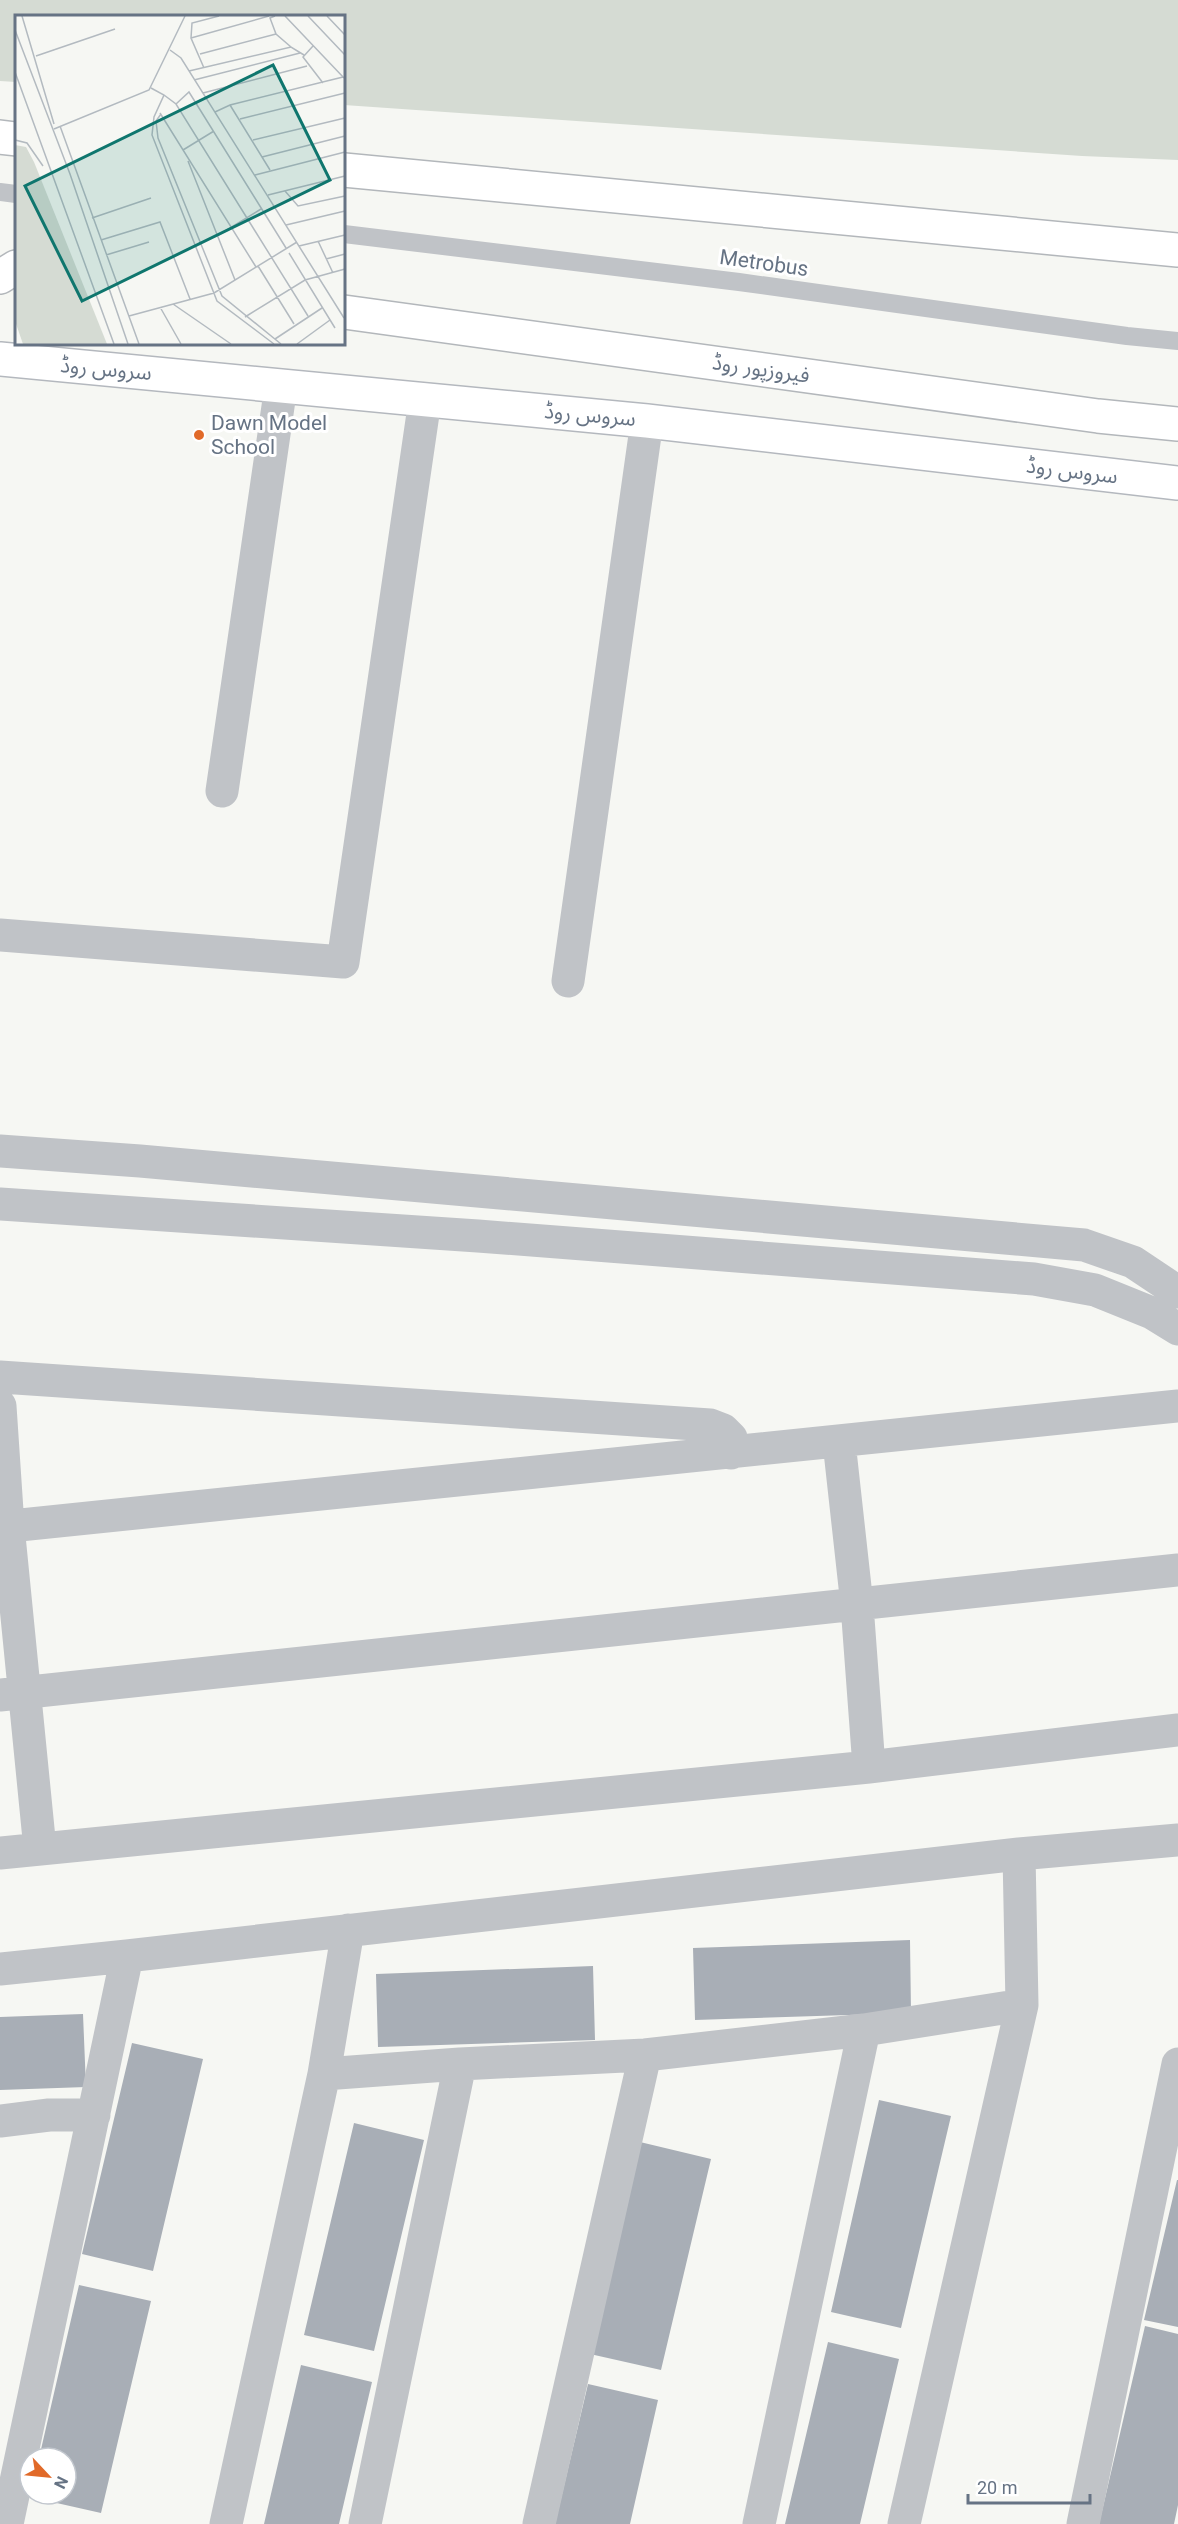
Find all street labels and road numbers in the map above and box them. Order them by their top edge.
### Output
street label: Metrobus [718,245,810,281]
street label: فیروزپور روڈ [711,350,811,389]
street label: سروس روڈ [59,353,153,385]
street label: سروس روڈ [543,399,637,431]
street label: سروس روڈ [1025,453,1119,489]

